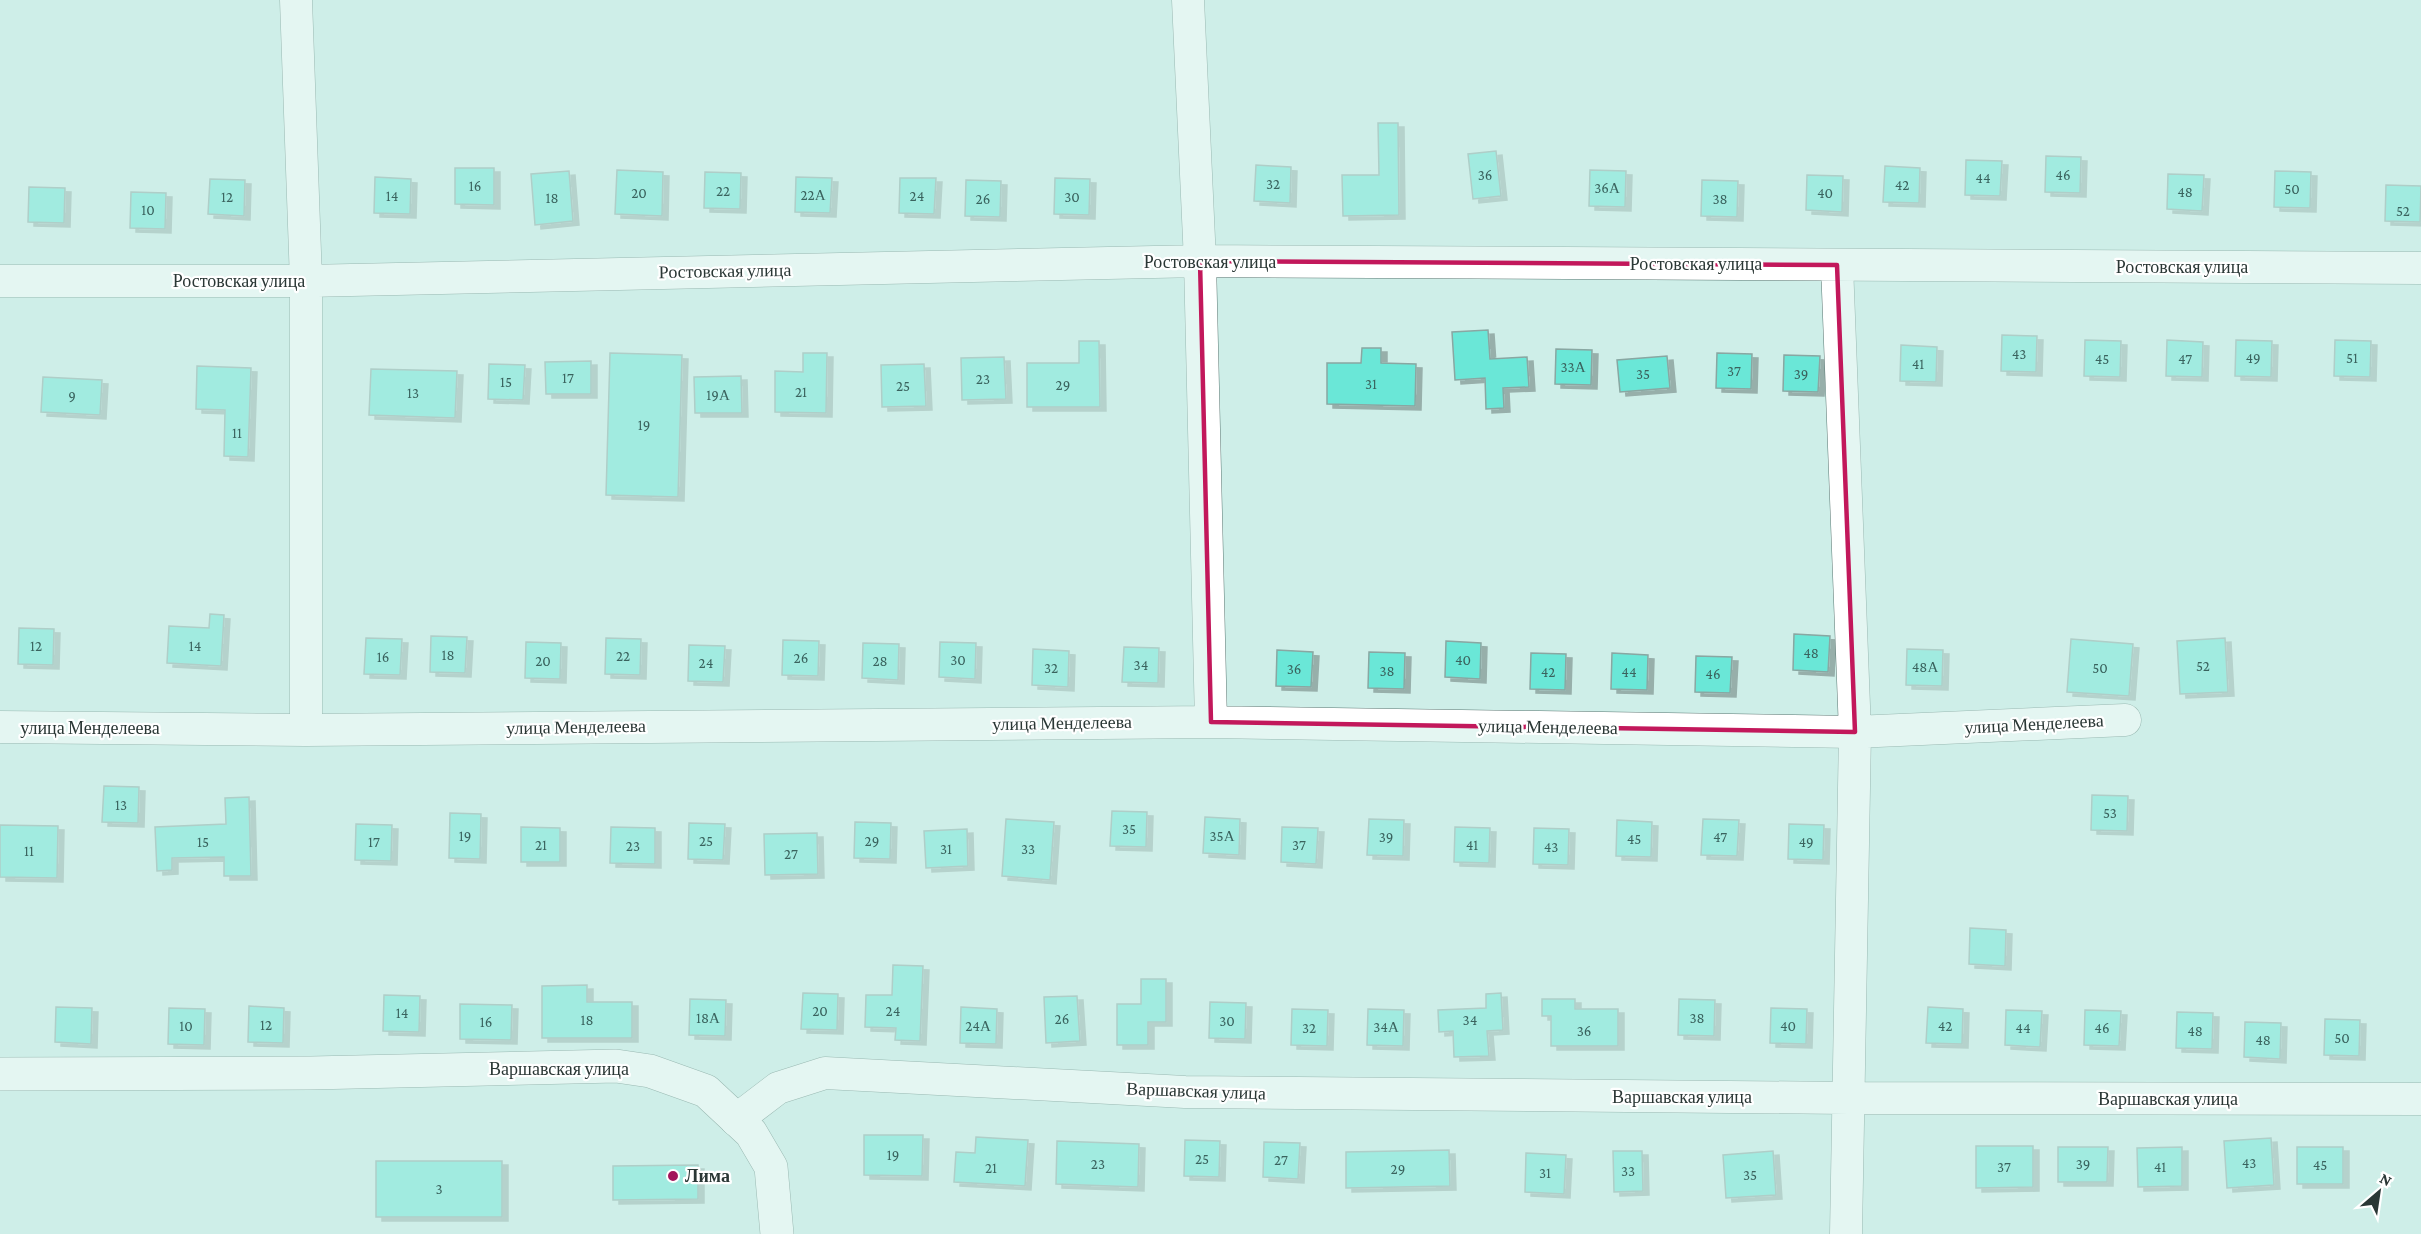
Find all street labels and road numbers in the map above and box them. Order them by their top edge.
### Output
street label: Ростовская улица [1144,252,1276,272]
street label: Ростовская улица [1630,254,1762,274]
street label: Ростовская улица [2116,257,2248,277]
street label: Ростовская улица [659,260,791,282]
street label: Ростовская улица [173,271,305,291]
street label: улица Менделеева [1964,710,2104,738]
street label: улица Менделеева [992,712,1132,734]
street label: улица Менделеева [506,716,646,738]
street label: улица Менделеева [1478,716,1618,738]
street label: улица Менделеева [20,718,160,738]
street label: Варшавская улица [489,1059,629,1079]
street label: Варшавская улица [1126,1079,1266,1103]
street label: Варшавская улица [1612,1087,1752,1107]
street label: Варшавская улица [2098,1089,2238,1109]

